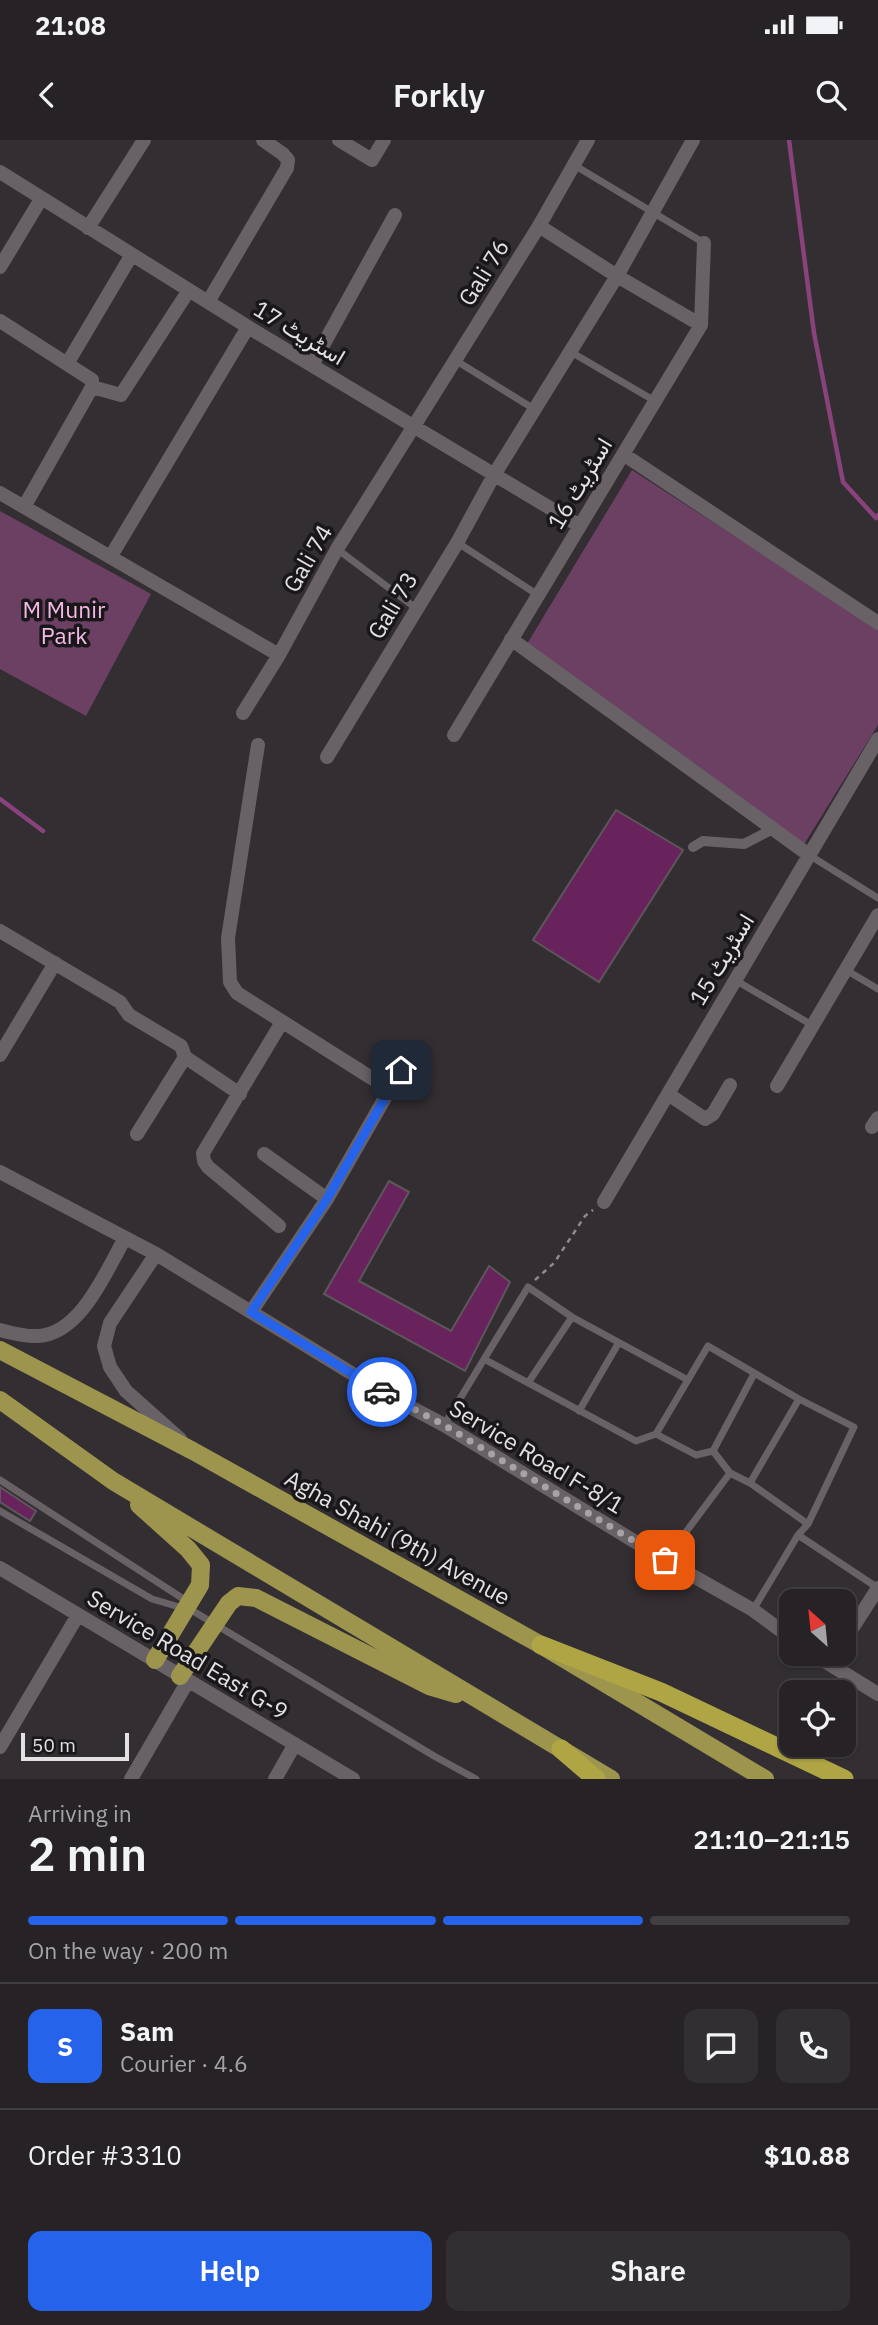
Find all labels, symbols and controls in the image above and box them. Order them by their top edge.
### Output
text: 21:08 [35,8,106,42]
text: Forkly [393,74,485,116]
icon: back [28,76,66,114]
icon: search [812,76,850,114]
street label: Gali 76 [451,233,515,311]
street label: اسٹریٹ 17 [248,293,351,372]
street label: اسٹریٹ 16 [540,432,619,535]
street label: Gali 74 [276,519,338,597]
street label: Gali 73 [360,566,424,644]
park label: M Munir Park [22,594,106,650]
street label: اسٹریٹ 15 [682,908,761,1011]
pin [371,1040,431,1100]
icon: home [382,1051,420,1089]
courier [347,1357,417,1427]
icon: car [363,1373,401,1411]
street label: Service Road F-8/1 [444,1392,630,1520]
street label: Agha Shahi (9th) Avenue [280,1463,516,1611]
pin [635,1530,695,1590]
icon: bag [646,1541,684,1579]
street label: Service Road East G-9 [82,1582,294,1726]
north arrow [779,1589,856,1666]
map controls [779,1589,856,1757]
button: locate [779,1680,856,1757]
scale bar [21,1730,130,1762]
text: 50 m [32,1733,76,1757]
text: Arriving in [28,1798,132,1828]
text: 21:10–21:15 [693,1822,850,1856]
text: 2 min [28,1824,147,1884]
text: On the way · 200 m [28,1935,228,1965]
button: chat [684,2009,758,2083]
button: phone [776,2009,850,2083]
text: Sam [120,2014,174,2048]
text: S [57,2029,73,2063]
text: Courier · 4.6 [120,2048,248,2078]
text: Order #3310 [28,2138,182,2172]
text: $10.88 [764,2138,850,2172]
button: Help [28,2231,432,2311]
button: Share [446,2231,850,2311]

